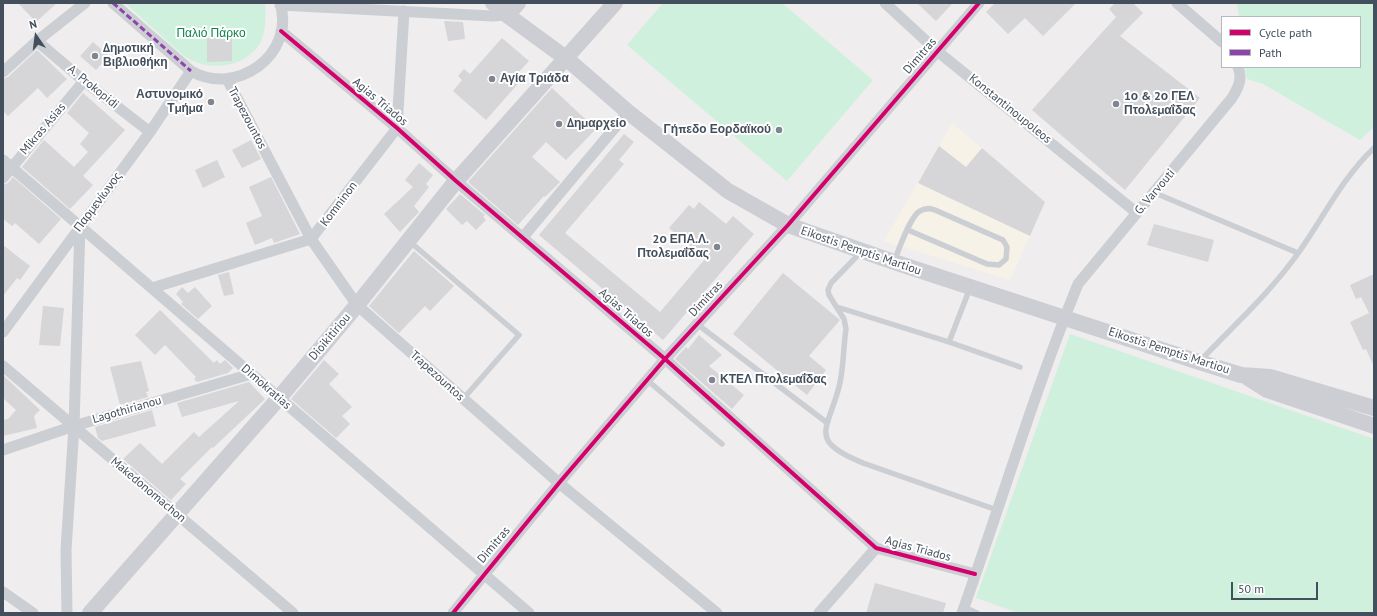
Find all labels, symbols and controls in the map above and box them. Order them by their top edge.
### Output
north arrow [16,16,56,56]
legend [1221,16,1361,68]
text: N [28,17,38,32]
text: Cycle path [1259,25,1312,40]
park label: Παλιό Πάρκο [176,27,246,41]
street label: Dimitras [900,35,940,77]
place label: Δημοτική Βιβλιοθήκη [103,42,168,70]
text: Path [1259,45,1282,60]
marker: Δημοτική Βιβλιοθήκη [90,51,100,61]
street label: A. Prokopidi [65,62,121,112]
street label: Konstantinoupoleos [966,71,1054,147]
place label: Αγία Τριάδα [500,72,569,86]
marker: Αγία Τριάδα [487,74,497,84]
street label: Agias Triados [350,75,410,129]
street label: Trapezountos [225,85,269,151]
place label: Αστυνομικό Τμήμα [136,88,203,116]
place label: 1ο & 2ο ΓΕΛ Πτολεμαΐδας [1124,90,1196,118]
marker: Αστυνομικό Τμήμα [206,97,216,107]
marker: 1ο & 2ο ΓΕΛ Πτολεμαΐδας [1111,99,1121,109]
street label: Mikras Asias [17,100,69,158]
place label: Δημαρχείο [567,117,626,131]
marker: Δημαρχείο [554,119,564,129]
place label: Γήπεδο Εορδαϊκού [663,123,771,137]
marker: Γήπεδο Εορδαϊκού [774,125,784,135]
street label: G. Varvouti [1132,166,1178,218]
street label: Παρμενίωνος [71,169,125,235]
street label: Komninon [318,179,360,229]
street label: Eikostis Pemptis Martiou [799,224,923,278]
place label: 2ο ΕΠΑ.Λ. Πτολεμαΐδας [637,233,709,261]
marker: 2ο ΕΠΑ.Λ. Πτολεμαΐδας [712,242,722,252]
street label: Dimitras [686,278,726,320]
street label: Agias Triados [596,285,656,341]
street label: Dioikitiriou [306,310,354,364]
street label: Eikostis Pemptis Martiou [1107,325,1231,377]
street label: Trapezountos [407,348,467,404]
street label: Dimokratias [238,361,294,413]
place label: ΚΤΕΛ Πτολεμαΐδας [720,373,827,387]
marker: ΚΤΕΛ Πτολεμαΐδας [707,375,717,385]
street label: Lagothirianou [91,393,163,427]
street label: Makedonomachon [107,454,189,526]
street label: Dimitras [475,524,513,566]
street label: Agias Triados [884,533,952,565]
scale bar [1233,574,1320,600]
text: 50 m [1238,581,1264,596]

